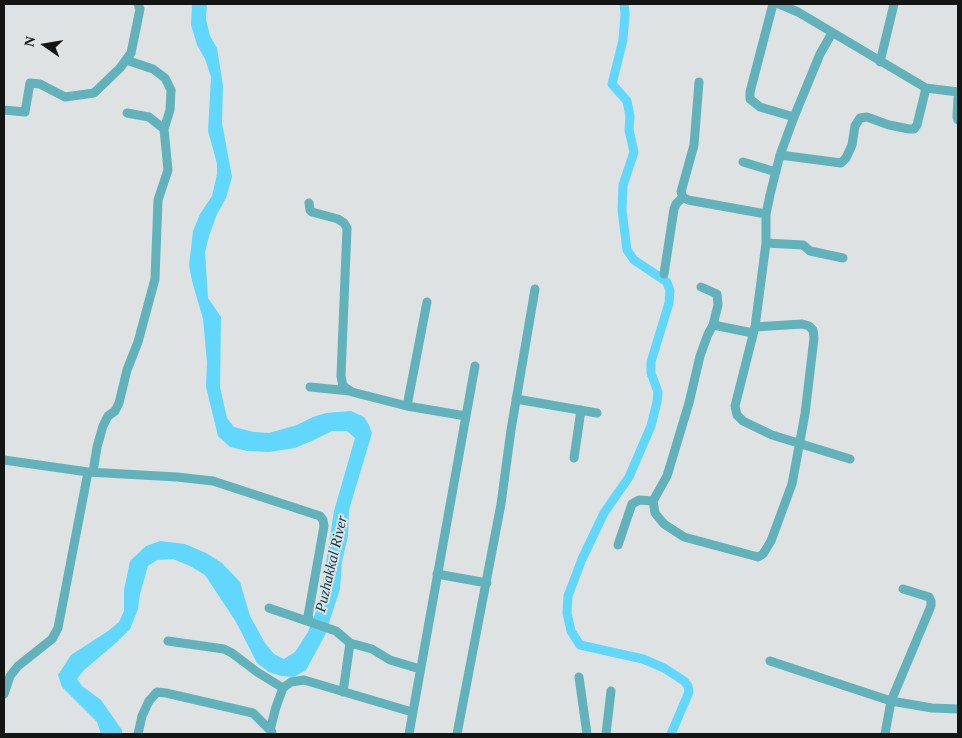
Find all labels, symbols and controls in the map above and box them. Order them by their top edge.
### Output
north arrow [20,20,70,70]
text: N [21,35,38,48]
water label: Puzhakkal River [312,514,352,614]

